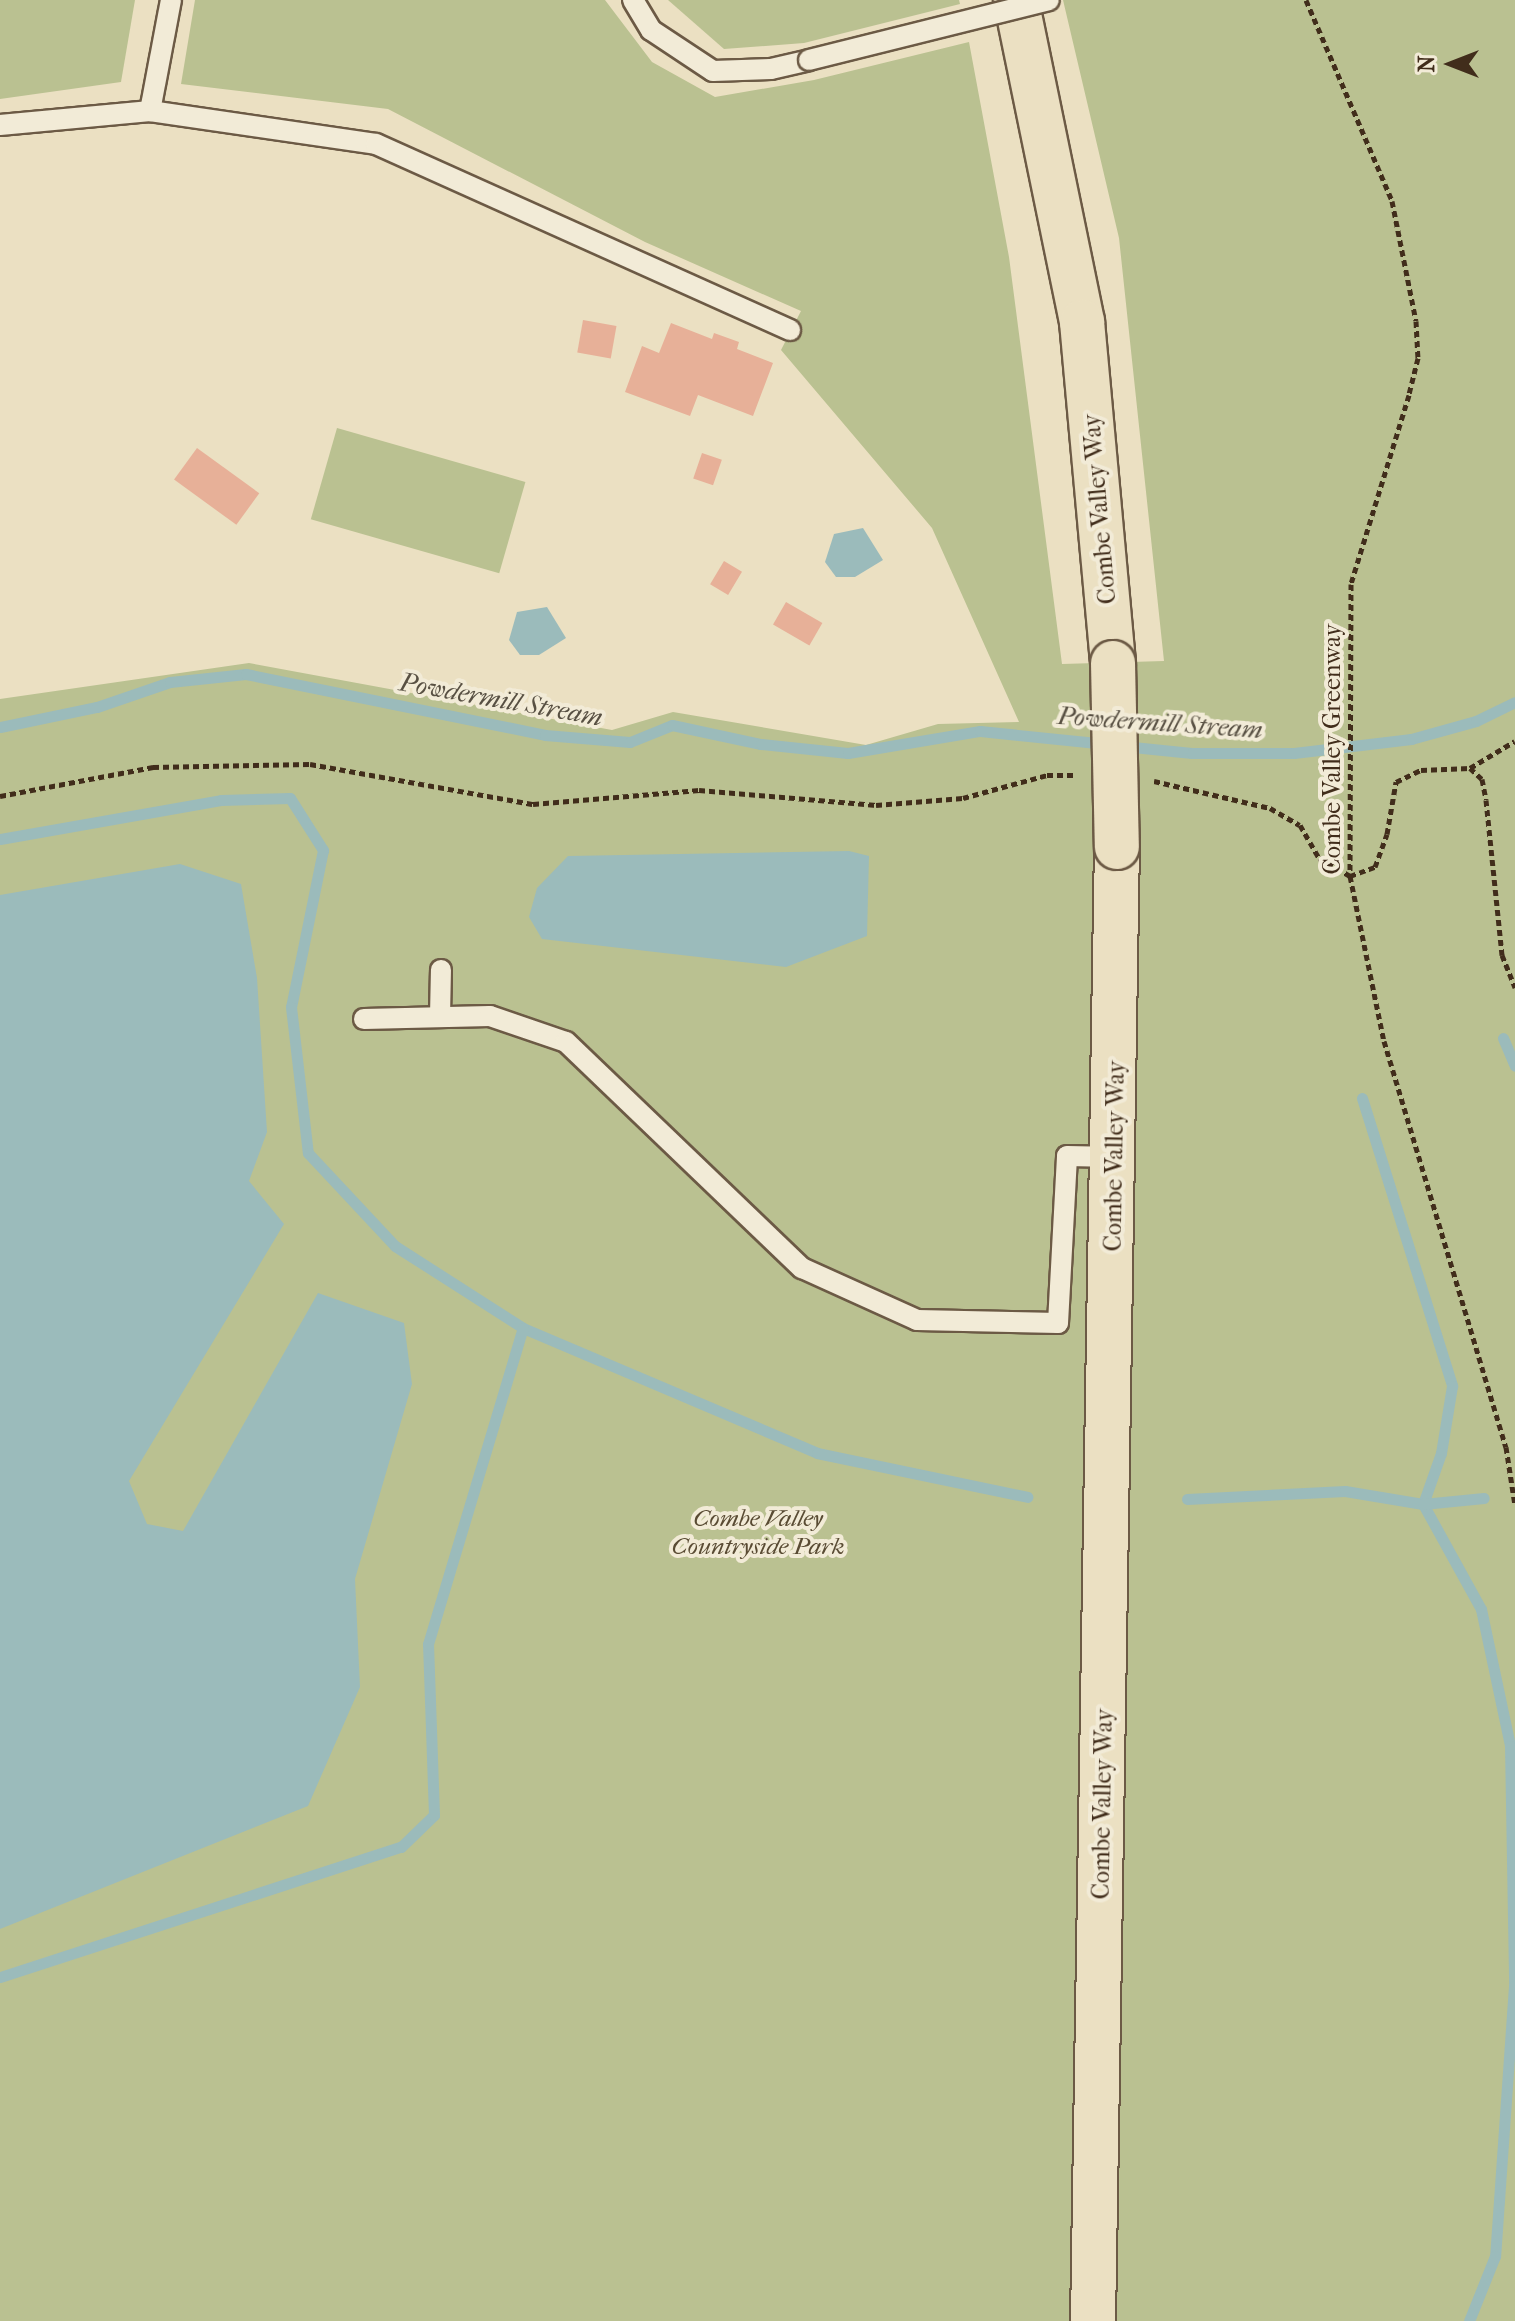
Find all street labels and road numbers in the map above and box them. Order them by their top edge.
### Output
street label: Combe Valley Way [1077,413,1123,605]
street label: Combe Valley Greenway [1319,624,1347,874]
street label: Combe Valley Way [1099,1060,1131,1252]
street label: Combe Valley Way [1087,1708,1119,1900]

